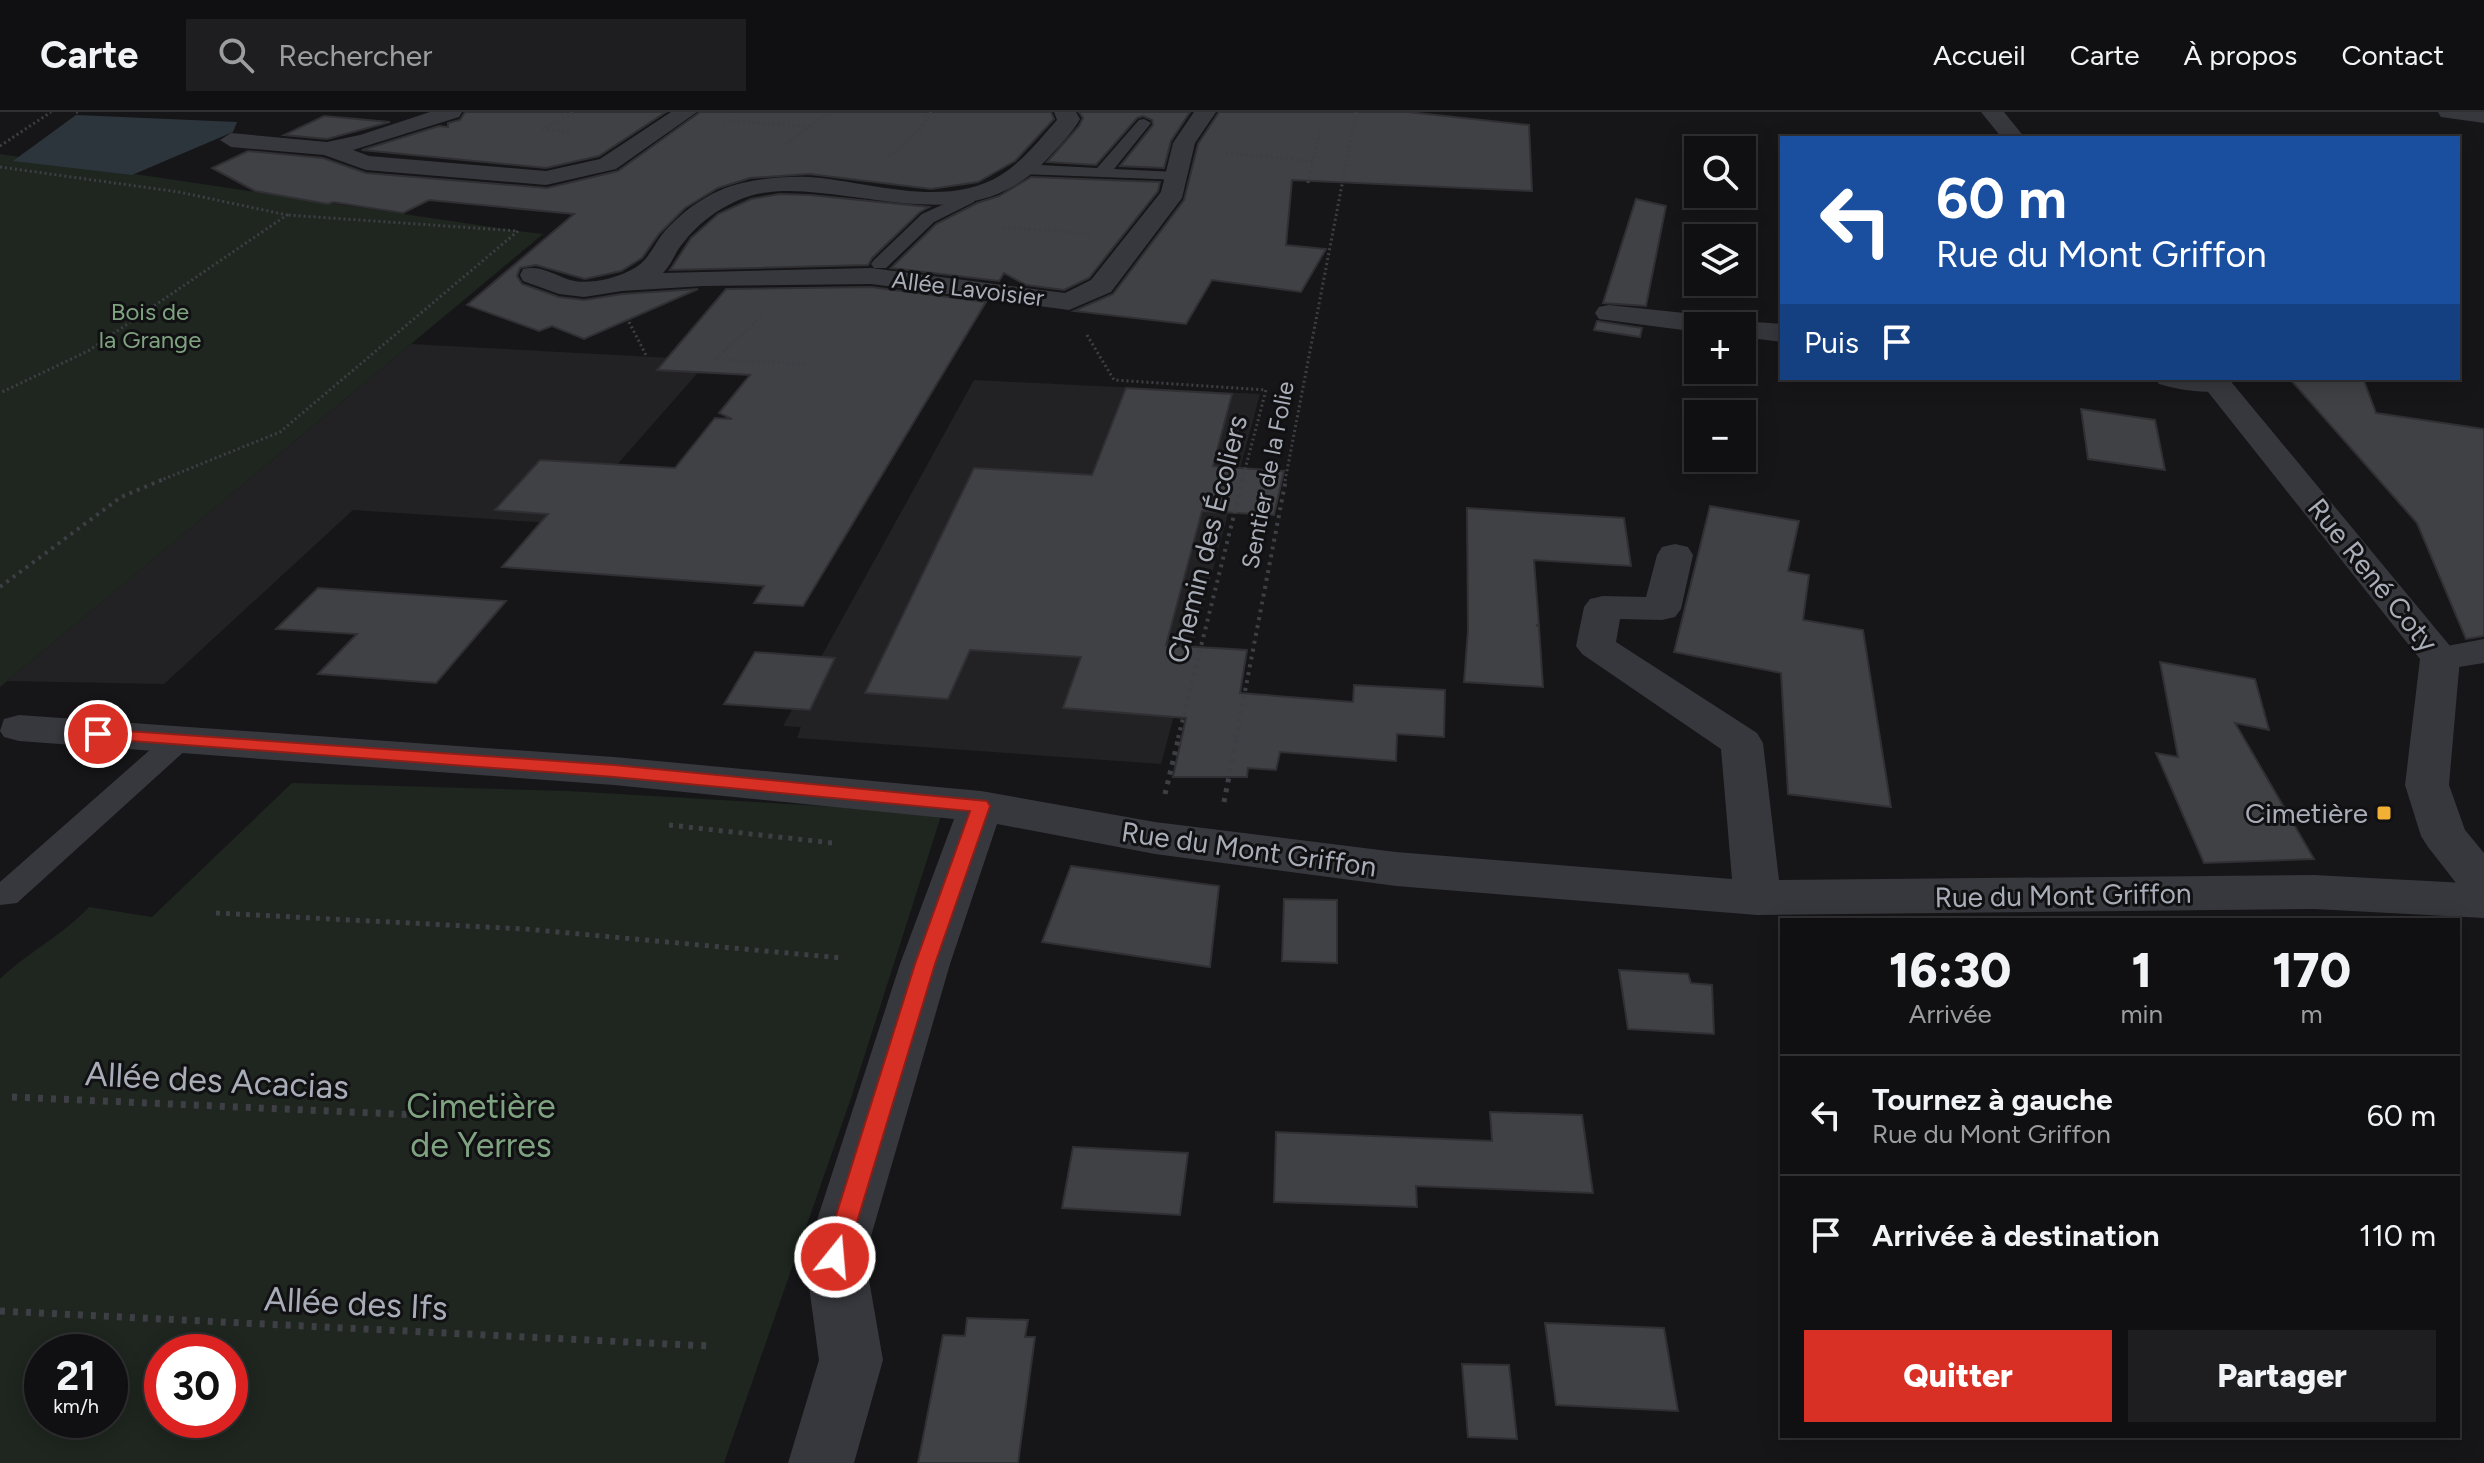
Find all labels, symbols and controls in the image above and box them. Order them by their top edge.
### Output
search box [186,19,746,91]
text: Carte [40,32,138,78]
icon: search [214,33,258,77]
text: Rechercher [278,37,432,74]
text: Accueil [1933,38,2026,72]
text: Carte [2070,38,2139,72]
text: À propos [2183,38,2297,72]
text: Contact [2341,38,2444,72]
map controls [1684,136,1756,472]
button: search [1684,136,1756,208]
text: 60 m [1936,165,2067,232]
icon: left [1804,168,1908,272]
button: layers [1684,224,1756,296]
text: Rue du Mont Griffon [1936,233,2266,276]
street label: Allée Lavoisier [890,265,1046,312]
park label: Bois de la Grange [99,297,201,354]
button: + [1684,312,1756,384]
icon: arrive [1875,320,1919,364]
text: Puis [1804,324,1859,361]
street label: Sentier de la Folie [1235,379,1300,571]
button: − [1684,400,1756,472]
street label: Chemin des Écoliers [1160,412,1254,666]
street label: Rue René Coty [2301,491,2445,659]
pin [64,700,132,768]
icon: arrive [76,712,120,756]
place label: Cimetière [2245,796,2368,830]
marker: Cimetière [2375,804,2393,822]
street label: Rue du Mont Griffon [1119,814,1379,884]
street label: Rue du Mont Griffon [1934,876,2192,914]
text: 16:30 [1889,941,2011,999]
text: 1 [2132,941,2152,999]
text: 170 [2272,941,2351,999]
text: Arrivée [1909,998,1992,1030]
text: min [2120,998,2163,1030]
text: m [2300,998,2323,1030]
street label: Allée des Acacias [84,1053,350,1108]
text: Tournez à gauche [1872,1081,2113,1118]
park label: Cimetière de Yerres [406,1086,556,1166]
icon: left [1804,1093,1848,1137]
text: 60 m [2367,1097,2436,1134]
text: Rue du Mont Griffon [1872,1118,2111,1150]
icon: arrive [1804,1213,1848,1257]
position arrow [793,1215,877,1299]
text: Arrivée à destination [1872,1217,2159,1254]
text: 110 m [2359,1217,2436,1254]
street label: Allée des Ifs [263,1278,449,1329]
button: Quitter [1804,1330,2112,1422]
button: Partager [2128,1330,2436,1422]
speed limit sign: 30 [144,1334,248,1438]
text: 21 [56,1352,96,1400]
text: km/h [53,1394,99,1418]

